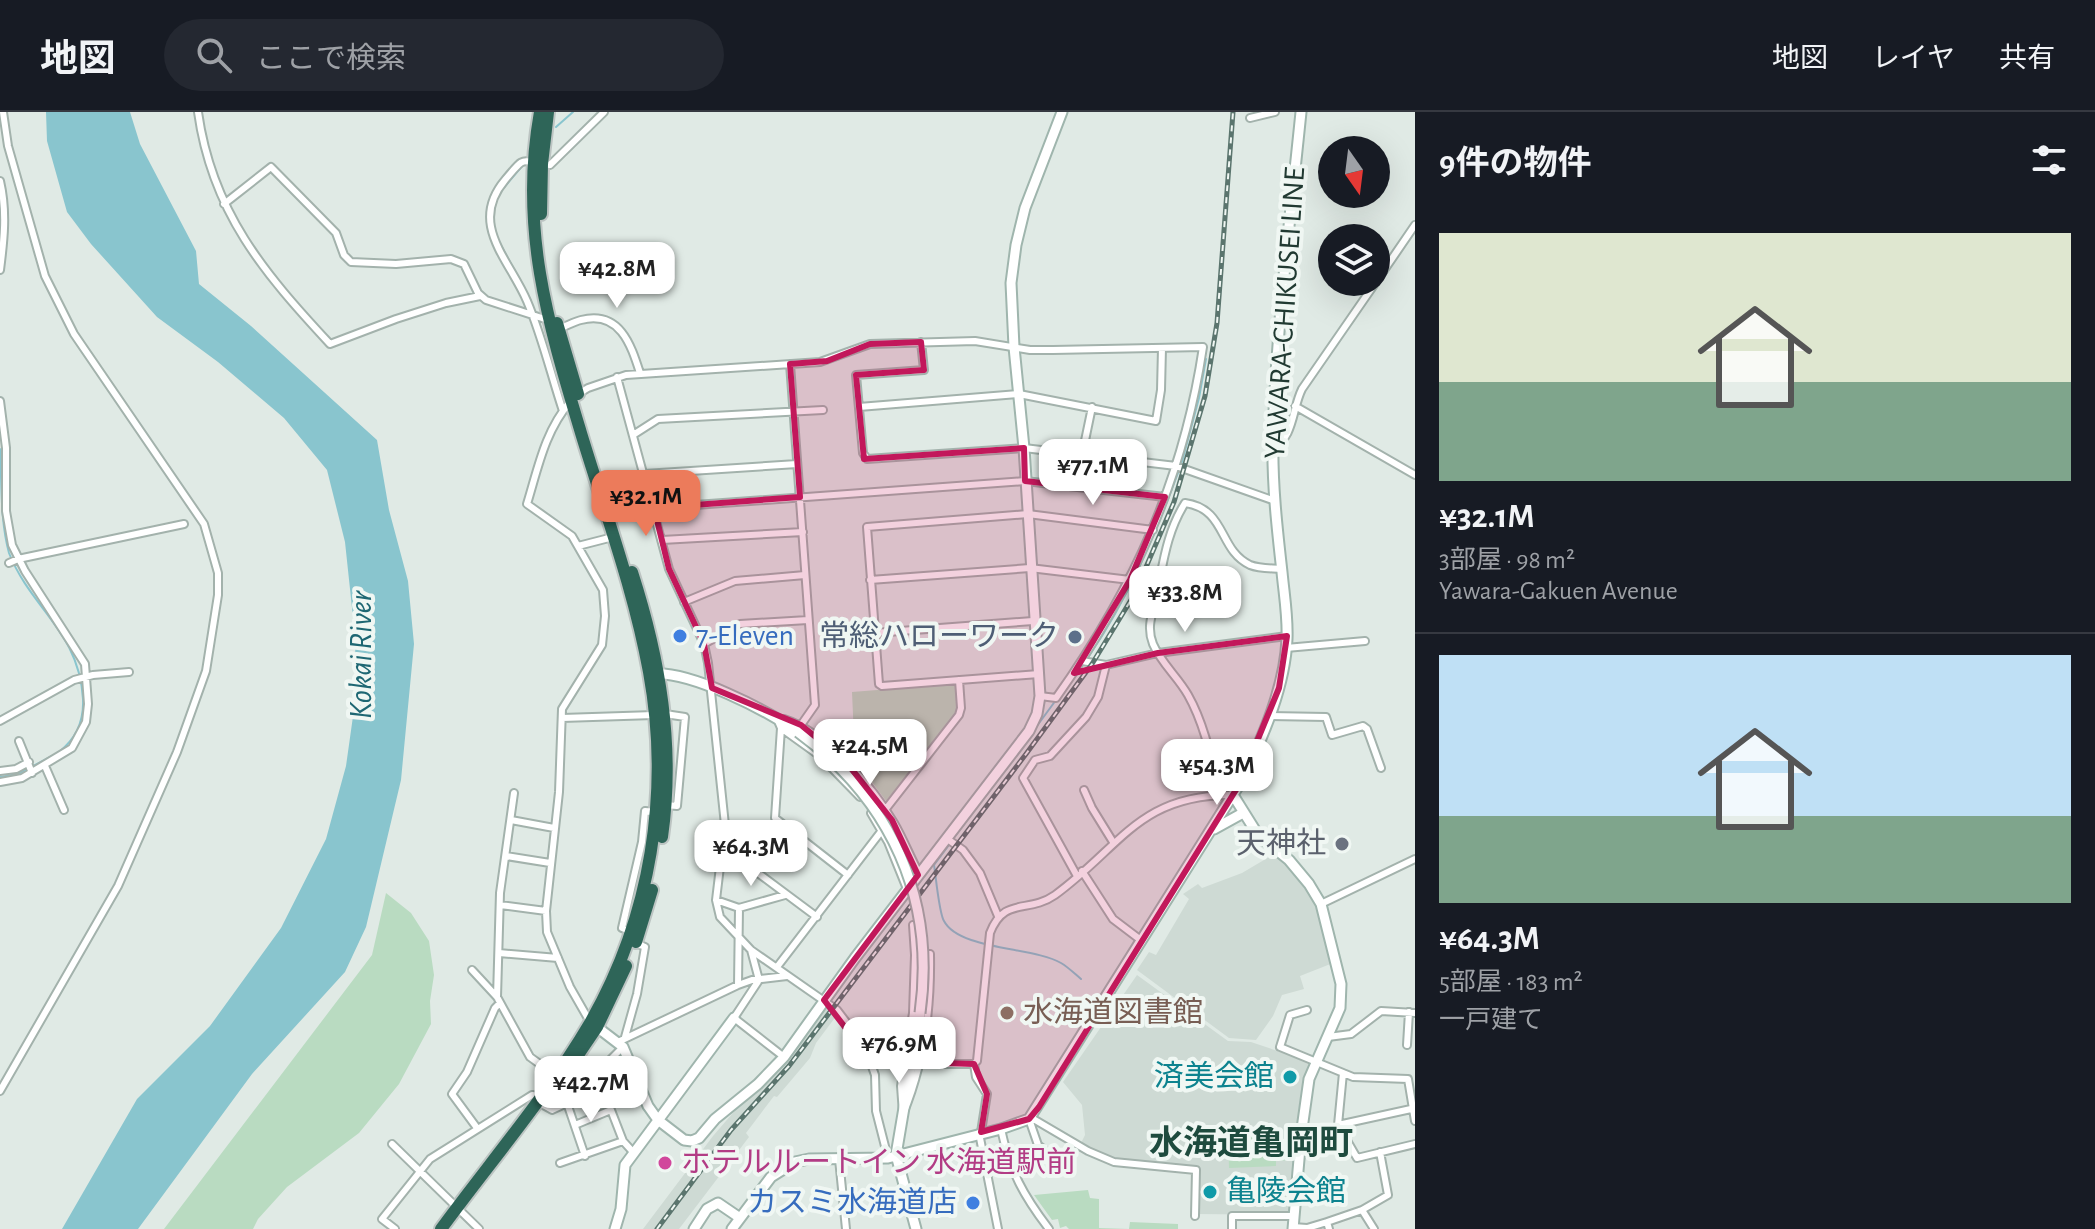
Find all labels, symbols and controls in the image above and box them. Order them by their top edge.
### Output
search box [164,19,724,91]
icon: search [192,33,236,77]
text: 地図 [40,41,116,79]
text: ここで検索 [256,44,406,74]
text: 地図 [1772,45,1828,73]
text: レイヤ [1872,45,1955,73]
text: 共有 [1999,45,2055,73]
north arrow [1318,136,1390,208]
map controls [1318,136,1390,296]
icon: filters [2027,138,2071,182]
text: 9件の物件 [1439,147,1591,181]
street label: YAWARA-CHIKUSEI LINE [1260,166,1310,460]
button: layers [1318,224,1390,296]
pin: ¥42.8M [552,242,682,310]
text: ¥42.8M [578,255,656,281]
icon: home [1683,285,1827,429]
pin: ¥77.1M [1028,439,1158,507]
text: ¥77.1M [1057,452,1129,478]
pin: ¥32.1M [581,470,711,538]
text: ¥32.1M [609,483,683,509]
text: ¥32.1M [1439,500,1535,534]
text: 3部屋 · 98 m² [1439,547,1575,573]
pin: ¥33.8M [1120,566,1250,634]
text: Yawara-Gakuen Avenue [1439,578,1678,604]
text: ¥33.8M [1147,579,1223,605]
water label: Kokai River [345,589,377,719]
place label: 常総ハローワーク [819,620,1059,652]
place label: 7-Eleven [696,621,794,651]
marker: 7-Eleven [671,627,689,645]
marker: 常総ハローワーク [1066,628,1084,646]
icon: home [1683,707,1827,851]
pin: ¥24.5M [805,719,935,787]
text: ¥24.5M [832,732,908,758]
pin: ¥54.3M [1152,739,1282,807]
text: ¥54.3M [1179,752,1255,778]
pin: ¥64.3M [686,820,816,888]
place label: 天神社 [1236,827,1326,859]
text: ¥64.3M [712,833,790,859]
marker: 天神社 [1333,835,1351,853]
text: ¥64.3M [1439,922,1540,956]
text: 5部屋 · 183 m² [1439,969,1583,995]
place label: 水海道図書館 [1023,996,1203,1028]
marker: 水海道図書館 [998,1004,1016,1022]
text: 一戸建て [1439,1007,1543,1033]
pin: ¥76.9M [834,1017,964,1085]
text: ¥76.9M [861,1030,937,1056]
pin: ¥42.7M [526,1056,656,1124]
place label: 済美会館 [1154,1060,1274,1092]
marker: 済美会館 [1281,1068,1299,1086]
text: ¥42.7M [553,1069,629,1095]
district label: 水海道亀岡町 [1149,1124,1353,1161]
place label: ホテルルートイン 水海道駅前 [681,1146,1076,1178]
marker: ホテルルートイン 水海道駅前 [656,1154,674,1172]
place label: 亀陵会館 [1226,1175,1346,1207]
marker: 亀陵会館 [1201,1183,1219,1201]
place label: カスミ水海道店 [747,1186,957,1218]
marker: カスミ水海道店 [964,1194,982,1212]

